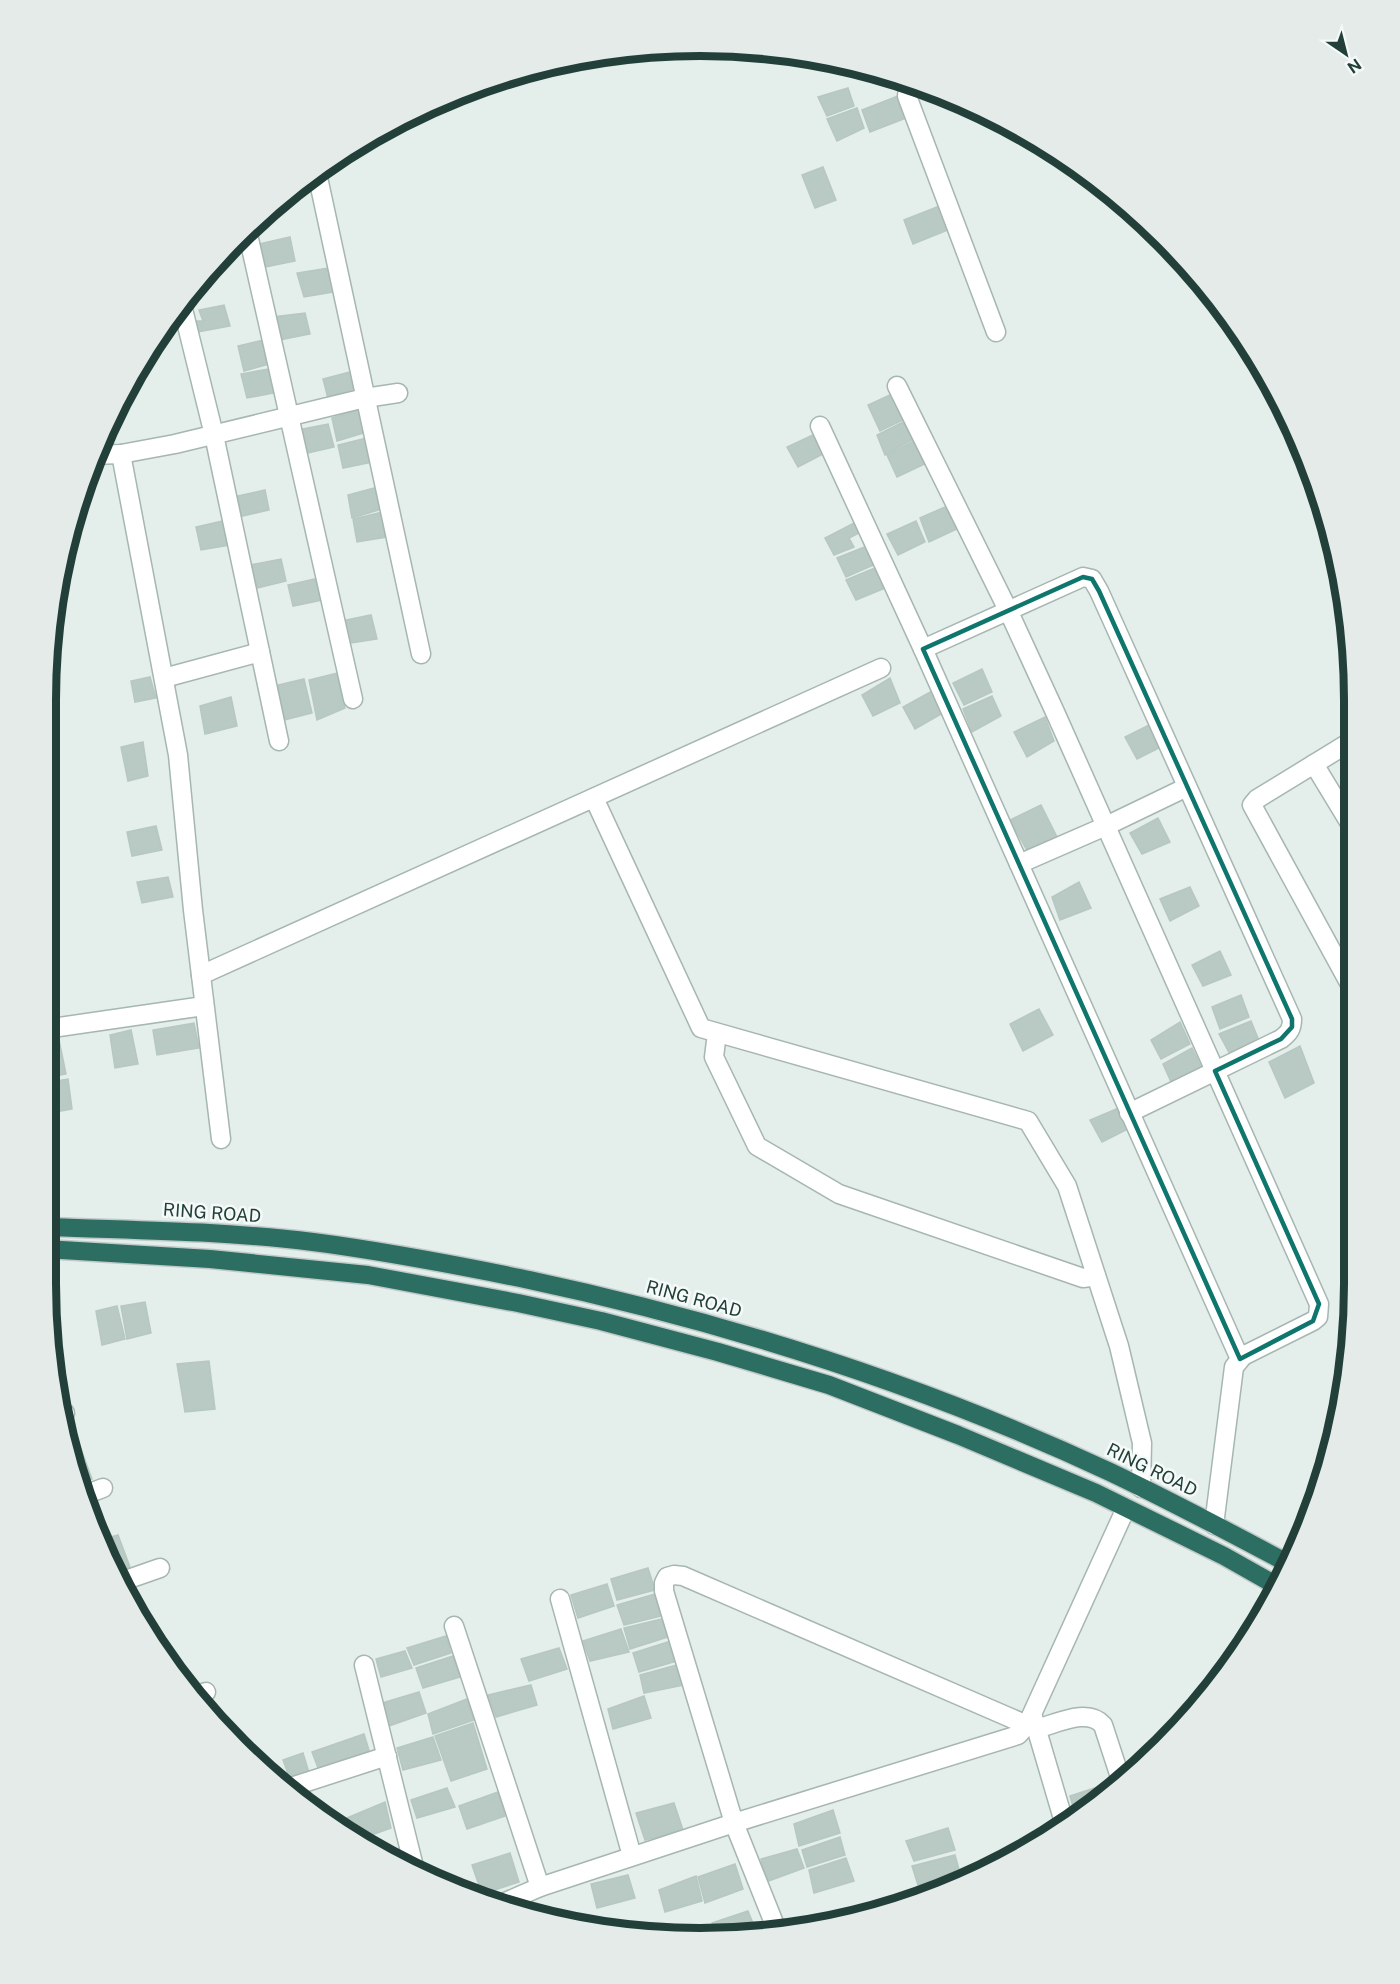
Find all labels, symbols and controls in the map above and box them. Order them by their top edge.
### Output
north arrow [1316,24,1376,84]
text: N [1344,55,1365,77]
street label: RING ROAD [162,1199,262,1226]
street label: RING ROAD [644,1276,744,1321]
street label: RING ROAD [1103,1439,1201,1501]

